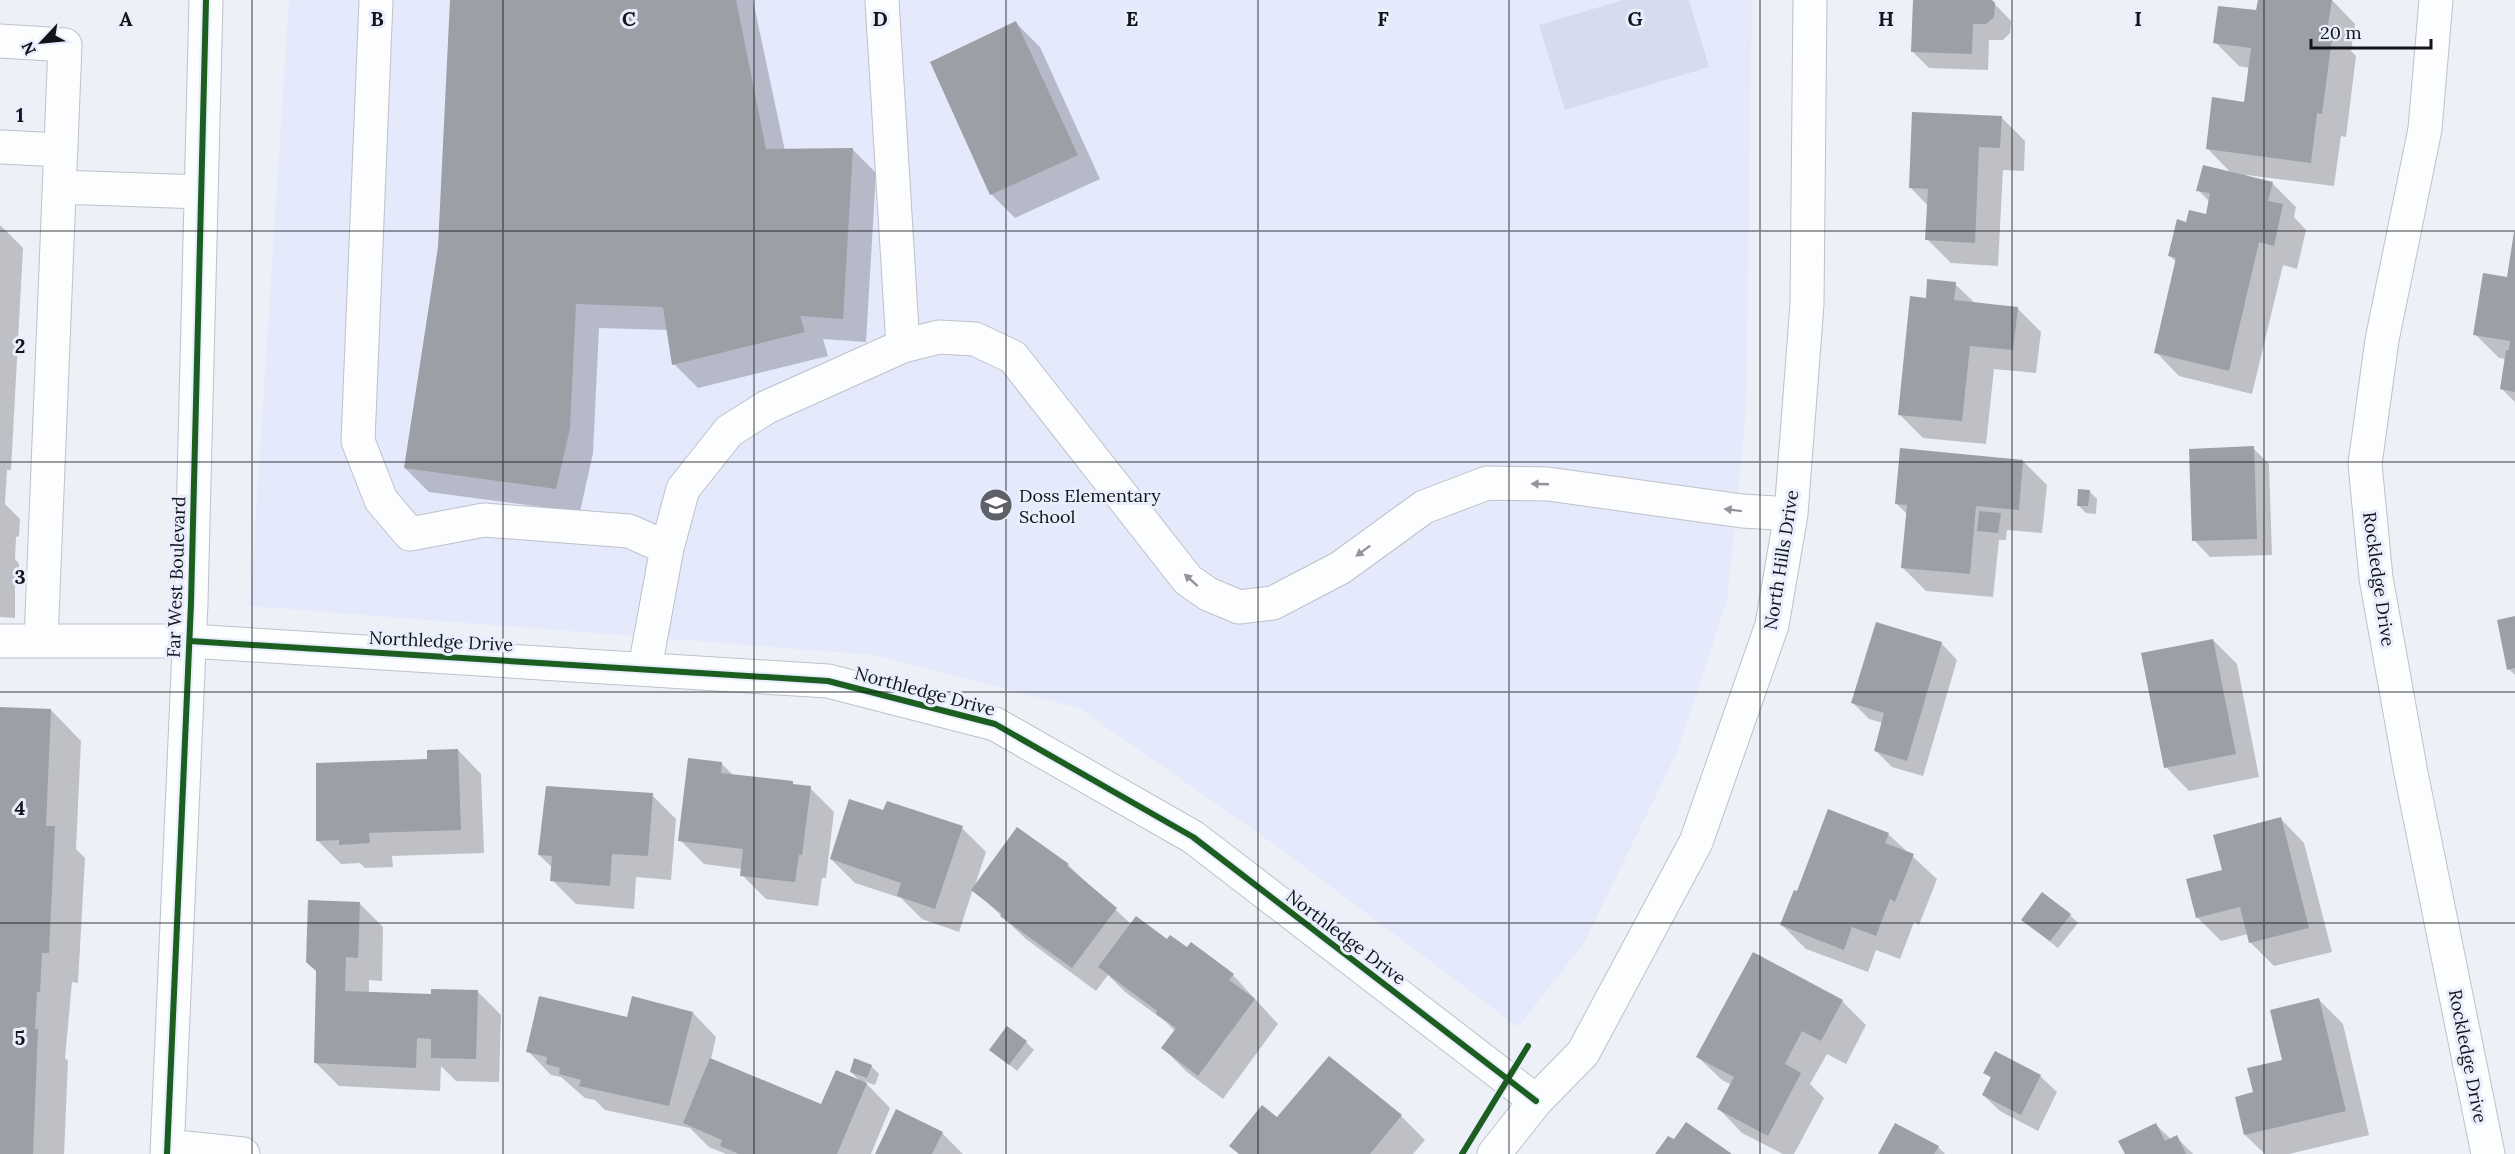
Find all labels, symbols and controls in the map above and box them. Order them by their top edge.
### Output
text: A [119,6,133,31]
text: B [370,6,384,31]
text: C [622,6,636,31]
text: D [872,6,888,31]
text: E [1126,6,1138,31]
text: F [1377,6,1389,31]
text: G [1627,6,1643,31]
text: H [1878,6,1894,31]
text: I [2134,6,2142,31]
north arrow [12,12,72,72]
scale bar [2311,12,2431,50]
text: 20 m [2320,21,2362,44]
text: N [17,39,40,59]
text: 1 [16,102,24,127]
text: 2 [15,333,25,358]
one-way arrow [1530,479,1549,489]
place label: Doss Elementary School [1019,484,1161,528]
school or university icon: Doss Elementary School [978,487,1014,523]
street label: North Hills Drive [1759,488,1803,632]
street label: Far West Boulevard [162,496,190,658]
one-way arrow [1723,505,1742,514]
street label: Rockledge Drive [2358,510,2400,648]
one-way arrow [1356,545,1372,557]
text: 3 [14,564,26,589]
one-way arrow [1183,573,1198,587]
street label: Northledge Drive [368,626,514,656]
street label: Northledge Drive [852,661,998,721]
text: 4 [15,795,26,820]
street label: Northledge Drive [1281,884,1411,990]
street label: Rockledge Drive [2444,987,2492,1125]
text: 5 [15,1025,26,1050]

